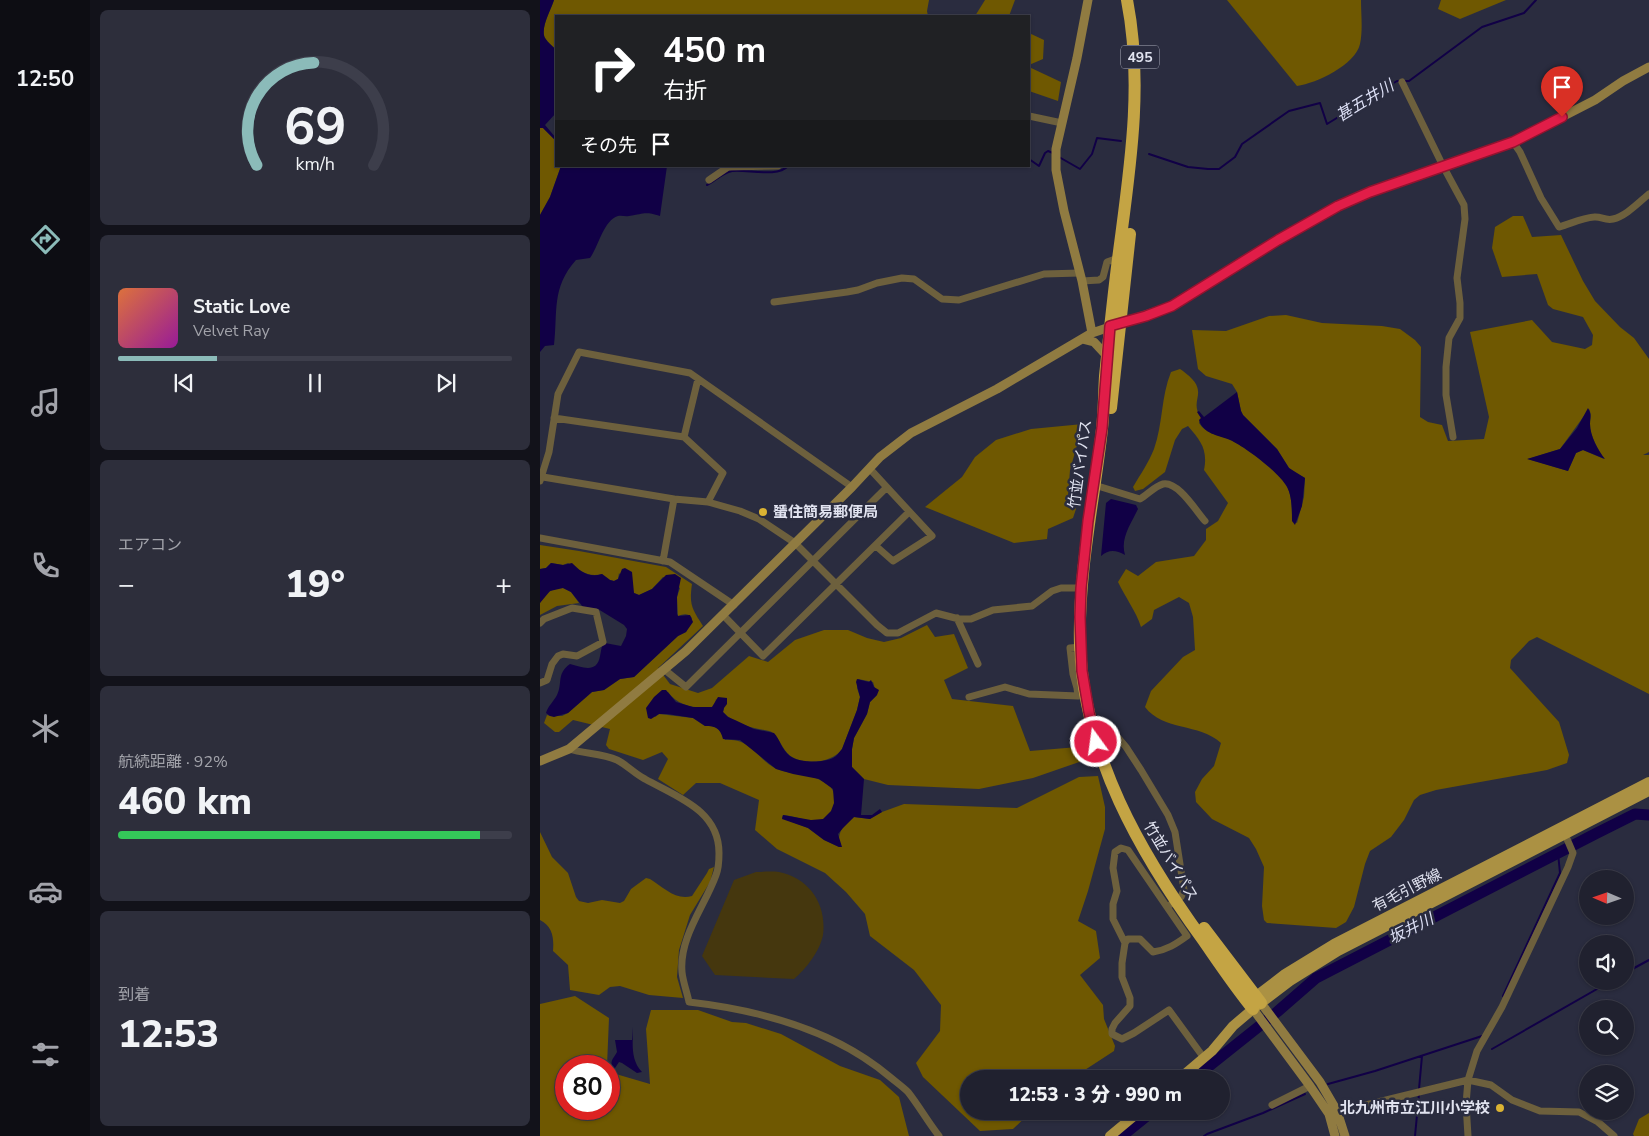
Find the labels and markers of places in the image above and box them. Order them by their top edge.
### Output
pin [1541,66,1583,117]
place label: 蜑住簡易郵便局 [773,502,878,522]
marker: 蜑住簡易郵便局 [757,506,769,518]
place label: 北九州市立江川小学校 [1340,1098,1490,1118]
marker: 北九州市立江川小学校 [1494,1102,1506,1114]

